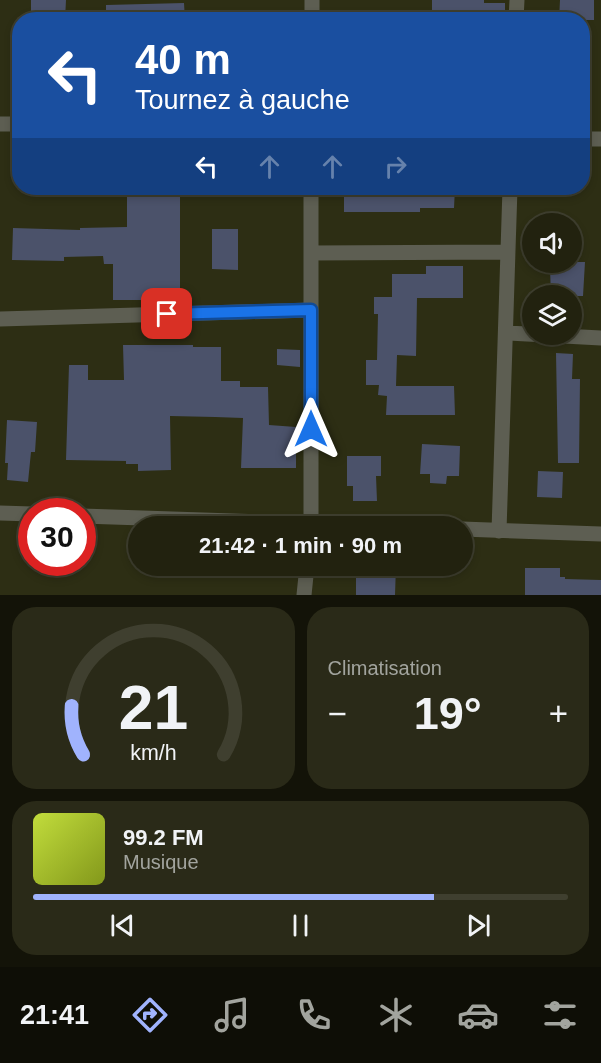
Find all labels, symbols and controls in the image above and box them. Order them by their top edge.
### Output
icon: left [36,36,114,114]
text: 40 m [135,36,231,83]
text: Tournez à gauche [135,85,350,115]
icon: left [190,150,223,183]
icon: ahead [253,150,286,183]
icon: ahead [316,150,349,183]
icon: right [379,150,412,183]
map controls [522,213,582,345]
button: sound [522,213,582,273]
button: layers [522,285,582,345]
pin [141,288,192,339]
icon: arrive [150,297,183,330]
position arrow [279,397,343,461]
speed limit sign: 30 [18,498,96,576]
text: 21:42 · 1 min · 90 m [199,533,402,558]
text: Climatisation [328,657,442,679]
text: 21 [119,673,188,742]
text: 19° [414,688,482,739]
text: − [328,695,347,732]
text: + [549,695,568,732]
text: km/h [130,741,176,765]
text: 99.2 FM [123,825,204,850]
text: Musique [123,851,199,873]
icon: previous [106,909,139,942]
icon: pause [284,909,317,942]
icon: next [462,909,495,942]
icon: directions [129,994,171,1036]
icon: music [211,994,253,1036]
icon: phone [293,994,335,1036]
icon: climate [375,994,417,1036]
icon: car [457,994,499,1036]
icon: filters [539,994,581,1036]
text: 21:41 [20,1000,89,1030]

